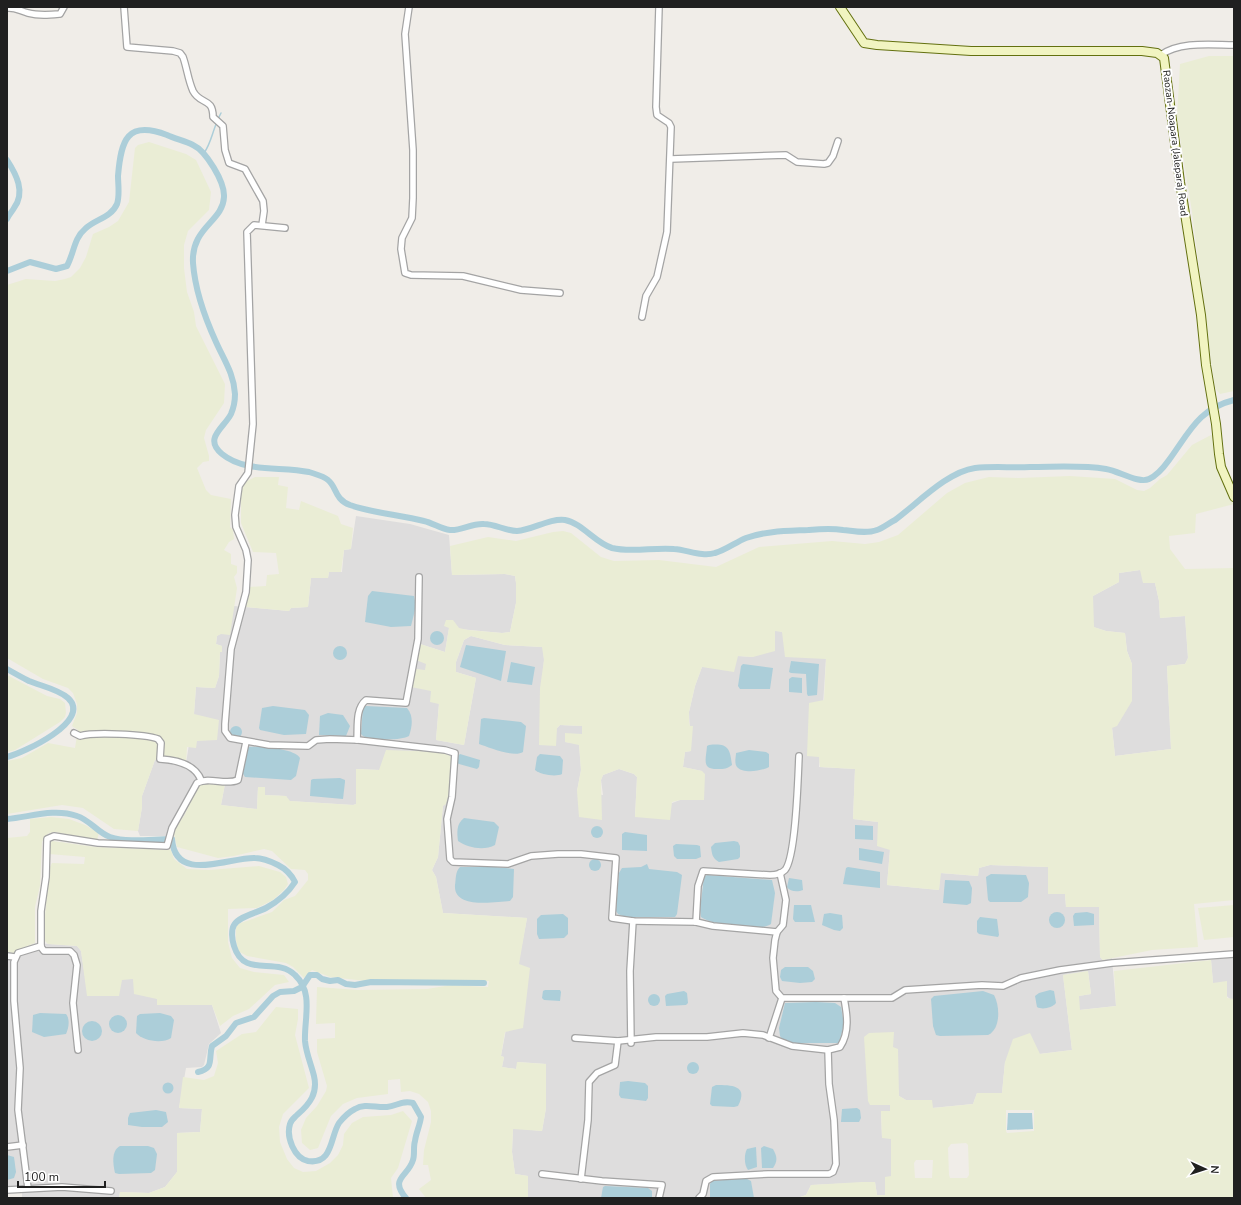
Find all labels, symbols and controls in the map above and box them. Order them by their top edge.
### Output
street label: Raozan-Noapara (Jalepara) Road [1159,69,1191,217]
north arrow [1185,1149,1225,1189]
scale bar [18,1163,105,1189]
text: N [1207,1165,1222,1174]
text: 100 m [24,1169,59,1185]

